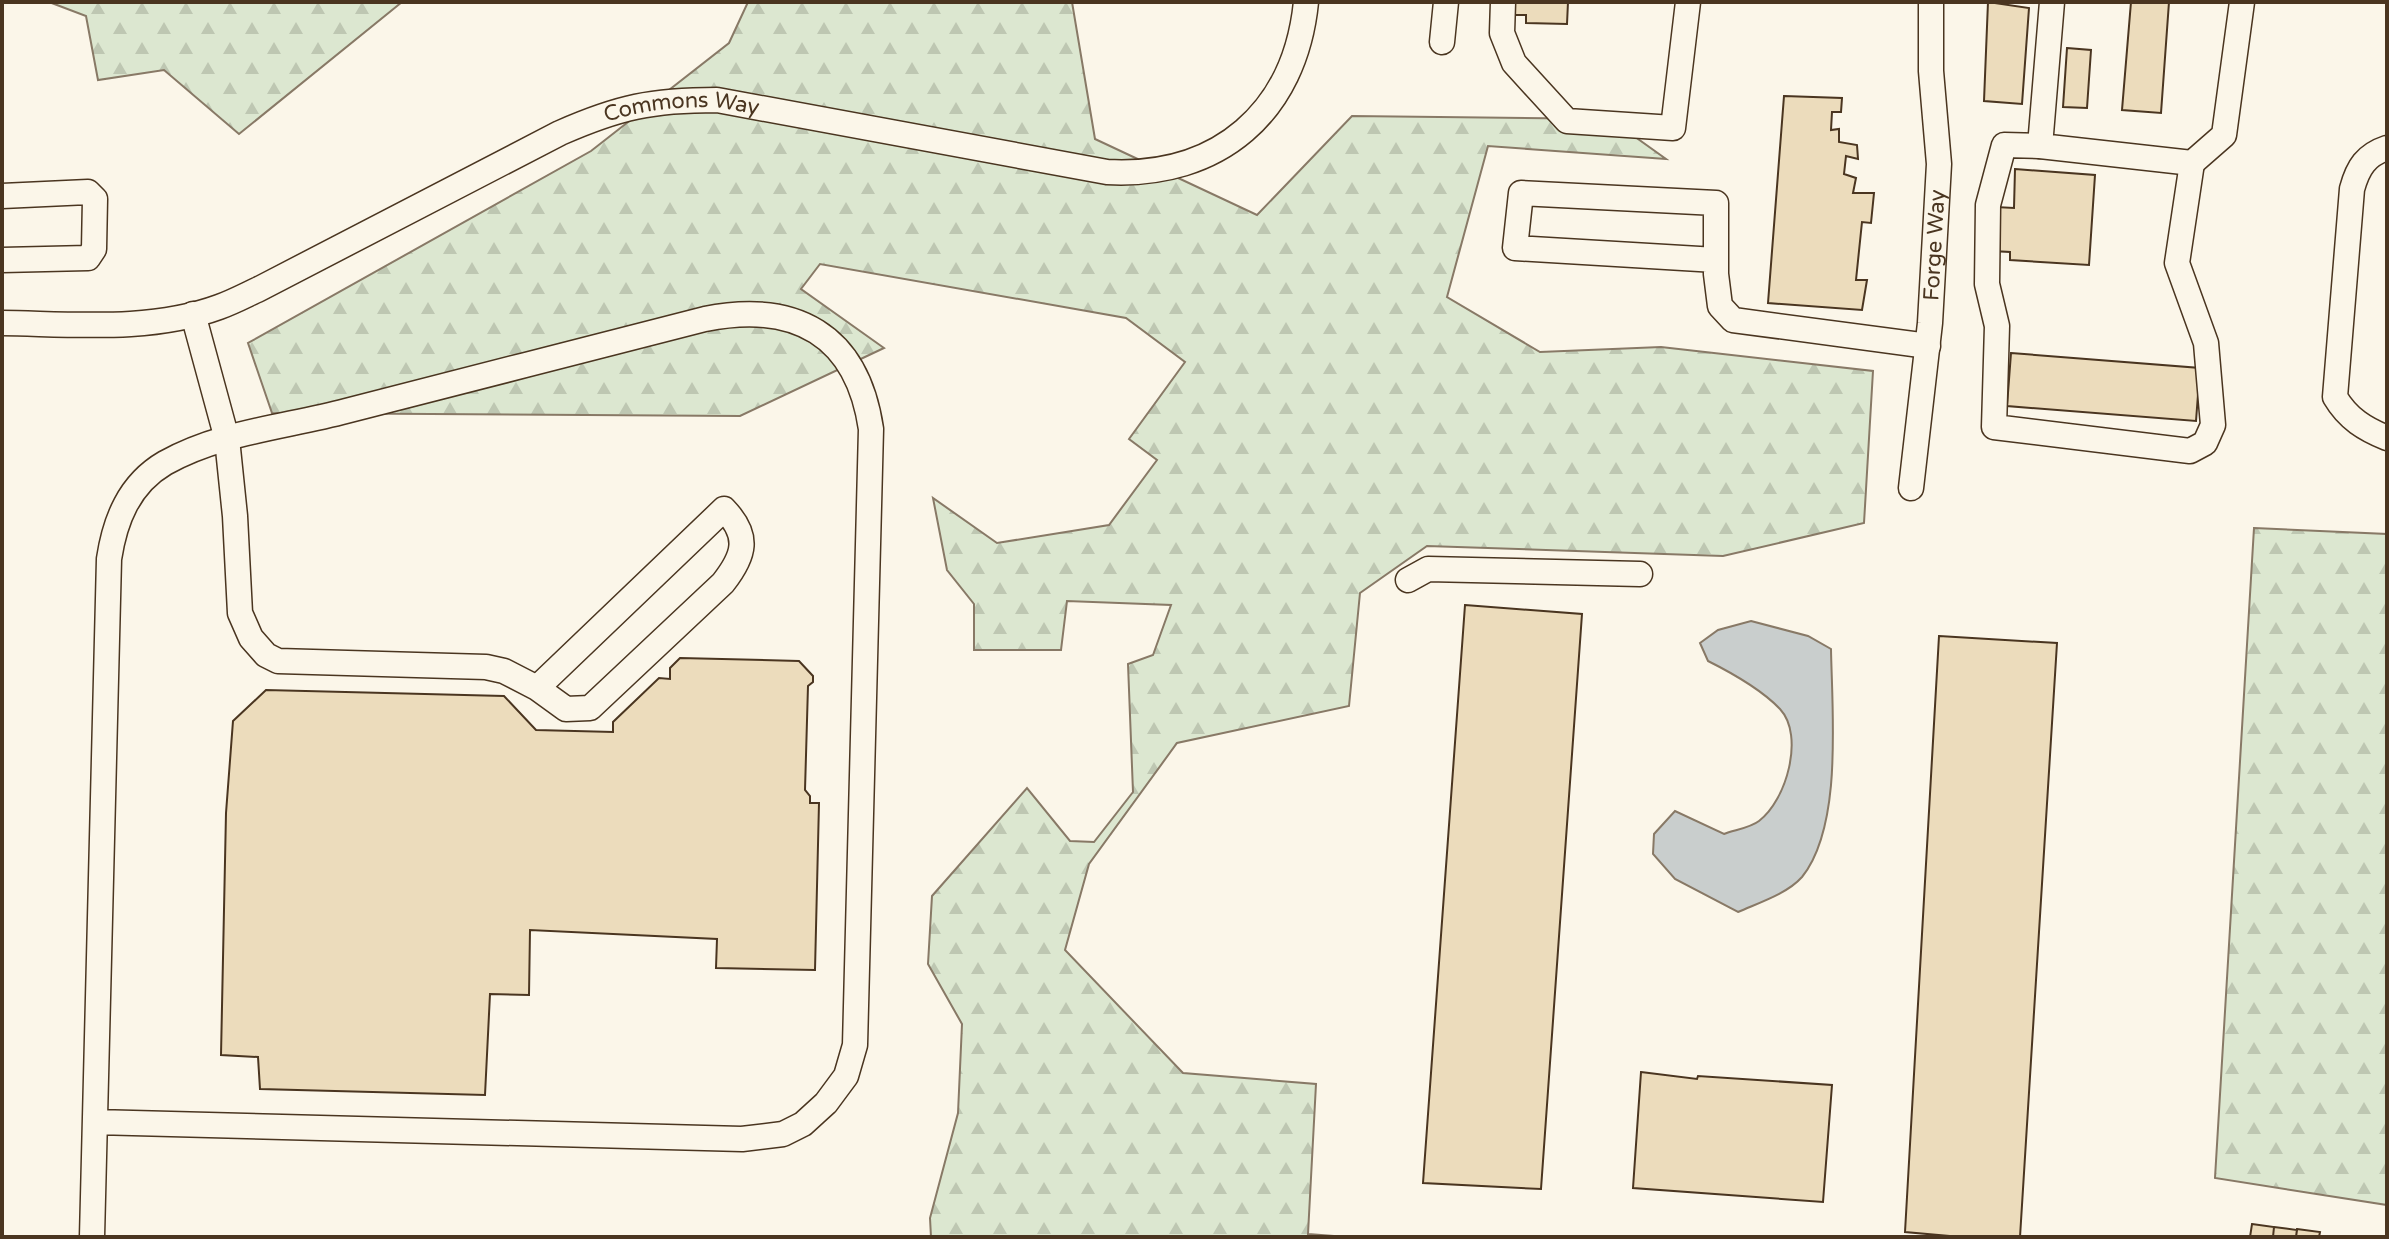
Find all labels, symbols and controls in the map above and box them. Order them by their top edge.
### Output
street label: Commons Way [600,87,762,128]
street label: Forge Way [1918,189,1951,302]

